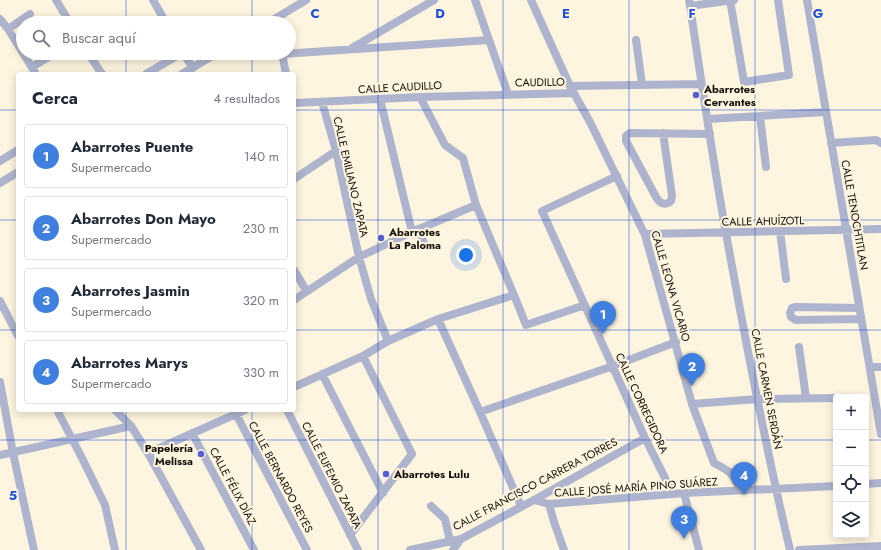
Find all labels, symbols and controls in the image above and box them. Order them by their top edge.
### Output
text: C [310,4,320,23]
text: D [435,4,445,23]
text: E [562,4,570,23]
text: F [688,4,696,23]
text: G [813,4,824,23]
search box [16,16,296,60]
icon: search [30,27,52,49]
text: Buscar aquí [62,27,136,49]
street label: CAUDILLO [515,74,565,90]
street label: CALLE CAUDILLO [358,77,443,97]
place label: Abarrotes Cervantes [703,81,756,110]
text: Cerca [32,86,78,110]
text: 4 resultados [213,89,280,108]
marker: Abarrotes Cervantes [691,90,701,100]
street label: CALLE EMILIANO ZAPATA [329,115,373,240]
text: Abarrotes Puente [71,136,193,158]
text: 1 [43,147,49,166]
text: 140 m [244,147,279,166]
text: Supermercado [71,158,152,177]
street label: CALLE TENOCHTITLAN [837,159,873,271]
text: Abarrotes Don Mayo [71,208,216,230]
street label: CALLE AHUÍZOTL [722,212,804,230]
text: 2 [42,219,50,238]
text: 230 m [243,219,279,238]
place label: Abarrotes La Paloma [388,224,441,253]
street label: CALLE LEONA VICARIO [647,229,695,344]
text: Supermercado [71,230,152,249]
marker: Abarrotes La Paloma [376,233,386,243]
your location [456,245,476,265]
text: Abarrotes Jasmin [71,280,190,302]
text: 3 [42,291,50,310]
text: 320 m [243,291,279,310]
pin: 1 [590,301,616,334]
text: Supermercado [71,302,152,321]
street label: CALLE CARMEN SERDÁN [747,327,787,451]
street label: CALLE CORREGIDORA [612,350,673,457]
text: Abarrotes Marys [71,352,188,374]
pin: 2 [679,353,705,386]
text: 4 [41,363,51,382]
text: 330 m [243,363,279,382]
text: Supermercado [71,374,152,393]
map controls [833,394,869,538]
button: + [833,394,869,430]
street label: CALLE BERNARDO REYES [245,418,317,536]
street label: CALLE EUFEMIO ZAPATA [298,419,366,532]
button: − [833,430,869,466]
street label: CALLE FRANCISCO CARRERA TORRES [450,434,620,534]
place label: Papelería Melissa [145,440,193,469]
street label: CALLE FÉLIX DÍAZ [206,444,260,528]
marker: Papelería Melissa [196,449,206,459]
pin: 4 [731,462,757,495]
place label: Abarrotes Lulu [393,466,470,482]
button: locate [833,466,869,502]
marker: Abarrotes Lulu [381,469,391,479]
street label: CALLE JOSÉ MARÍA PINO SUÁREZ [554,473,718,501]
text: 5 [9,486,17,505]
button: layers [833,502,869,538]
pin: 3 [671,506,697,539]

